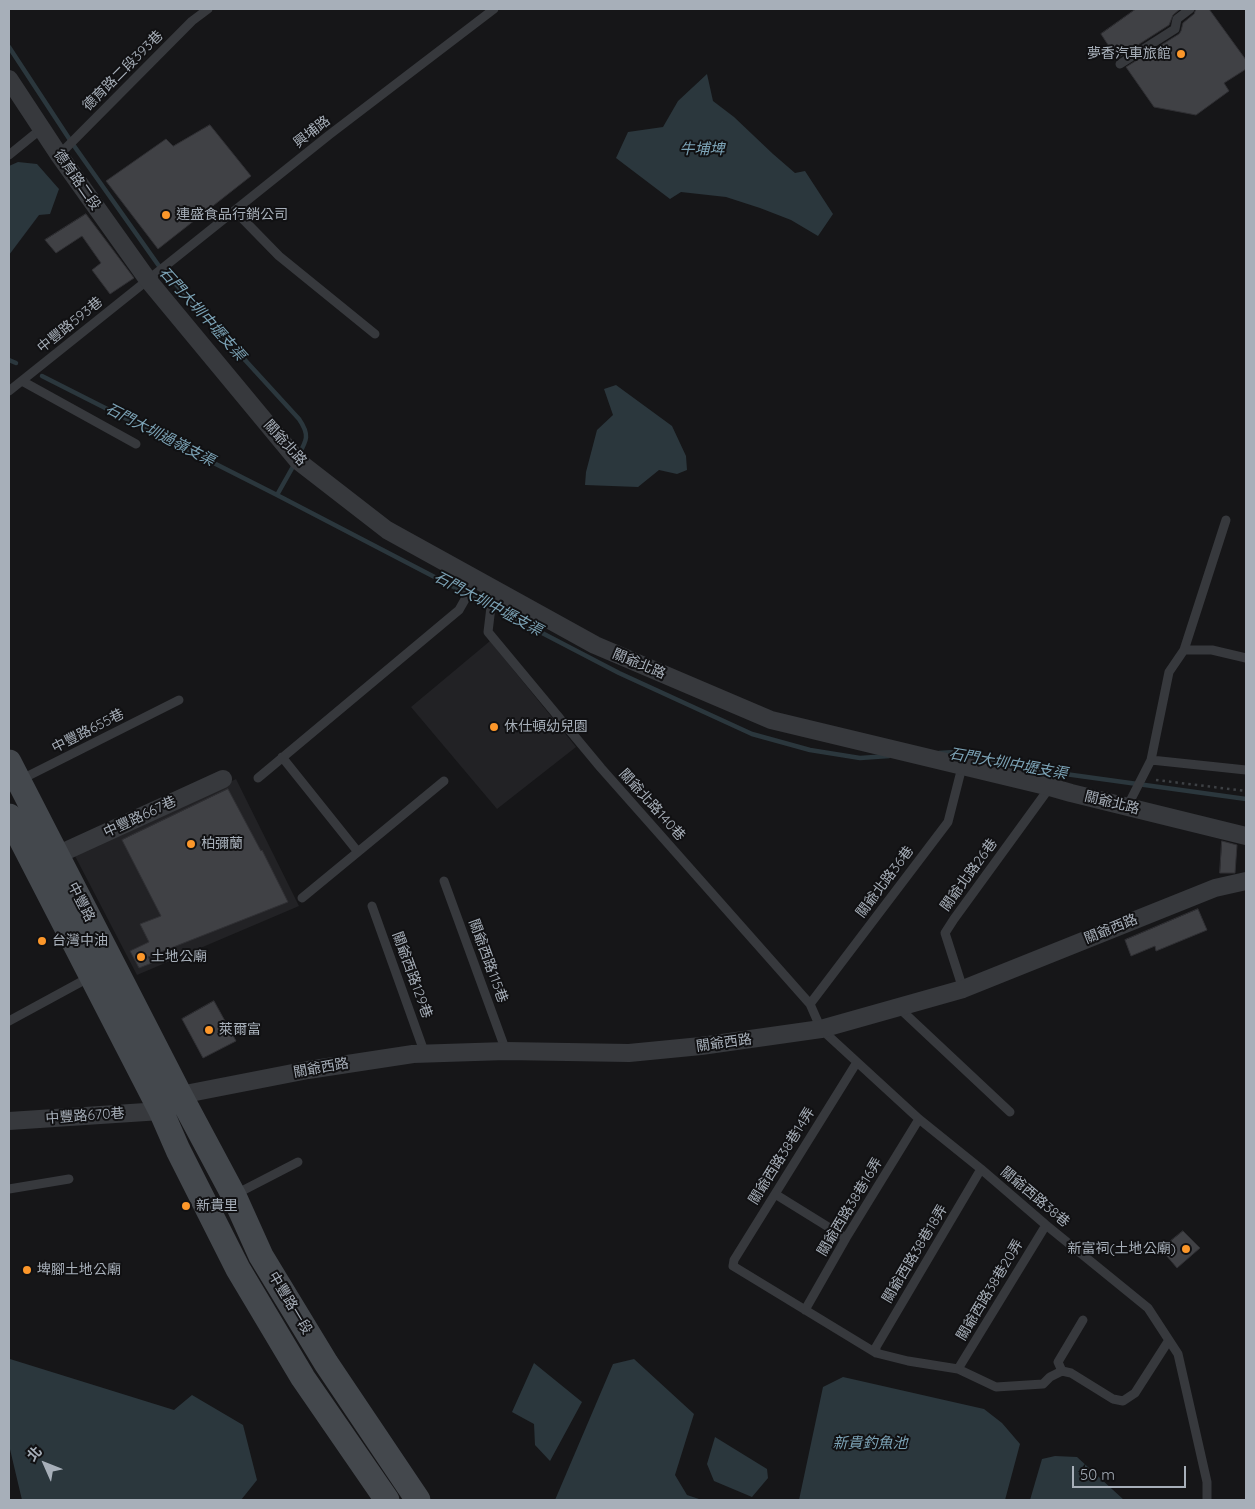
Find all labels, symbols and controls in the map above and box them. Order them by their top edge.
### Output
street label: 德育路二段393巷 [79,27,167,115]
place label: 夢香汽車旅館 [1087,46,1171,62]
marker: 夢香汽車旅館 [1175,48,1187,60]
street label: 興埔路 [290,112,334,152]
water label: 牛埔埤 [680,140,724,158]
street label: 德育路二段 [50,147,104,213]
place label: 連盛食品行銷公司 [176,207,288,223]
marker: 連盛食品行銷公司 [160,209,172,221]
water label: 石門大圳中壢支渠 [155,263,249,365]
street label: 中豐路593巷 [34,294,106,356]
water label: 石門大圳過嶺支渠 [102,400,218,470]
street label: 關爺北路 [260,417,310,469]
water label: 石門大圳中壢支渠 [431,568,545,640]
street label: 關爺北路 [610,645,668,683]
street label: 中豐路655巷 [49,706,127,756]
place label: 休仕頓幼兒園 [504,719,588,735]
marker: 休仕頓幼兒園 [488,721,500,733]
water label: 石門大圳中壢支渠 [947,745,1069,783]
street label: 關爺北路140巷 [615,766,689,844]
street label: 關爺北路 [1083,788,1141,818]
street label: 中豐路667巷 [101,793,179,841]
place label: 柏彌蘭 [201,836,243,852]
street label: 關爺北路26巷 [937,836,1001,914]
marker: 柏彌蘭 [185,838,197,850]
street label: 關爺北路36巷 [853,843,917,921]
street label: 中豐路 [64,879,98,925]
street label: 關爺西路 [1082,911,1140,947]
street label: 關爺西路115巷 [465,917,511,1005]
street label: 關爺西路129巷 [389,929,435,1021]
place label: 台灣中油 [52,933,108,949]
marker: 台灣中油 [36,935,48,947]
place label: 土地公廟 [151,949,207,965]
marker: 土地公廟 [135,951,147,963]
place label: 萊爾富 [219,1022,261,1038]
marker: 萊爾富 [203,1024,215,1036]
street label: 關爺西路 [695,1031,753,1055]
street label: 關爺西路 [292,1055,350,1081]
street label: 關爺西路38巷14弄 [745,1104,819,1208]
street label: 中豐路670巷 [45,1105,125,1127]
street label: 關爺西路38巷16弄 [814,1155,886,1259]
street label: 關爺西路38巷 [997,1163,1073,1231]
place label: 新貴里 [196,1198,238,1214]
marker: 新貴里 [180,1200,192,1212]
street label: 關爺西路38巷18弄 [879,1202,951,1306]
street label: 關爺西路38巷20弄 [953,1236,1027,1344]
place label: 新富祠(土地公廟) [1068,1241,1176,1257]
marker: 新富祠(土地公廟) [1180,1243,1192,1255]
place label: 埤腳土地公廟 [37,1262,121,1278]
marker: 埤腳土地公廟 [21,1264,33,1276]
street label: 中豐路一段 [265,1269,315,1337]
water label: 新貴釣魚池 [833,1434,907,1452]
north arrow [20,1439,70,1489]
text: 北 [23,1442,46,1465]
scale bar [1075,1456,1189,1488]
text: 50 m [1080,1465,1115,1484]

